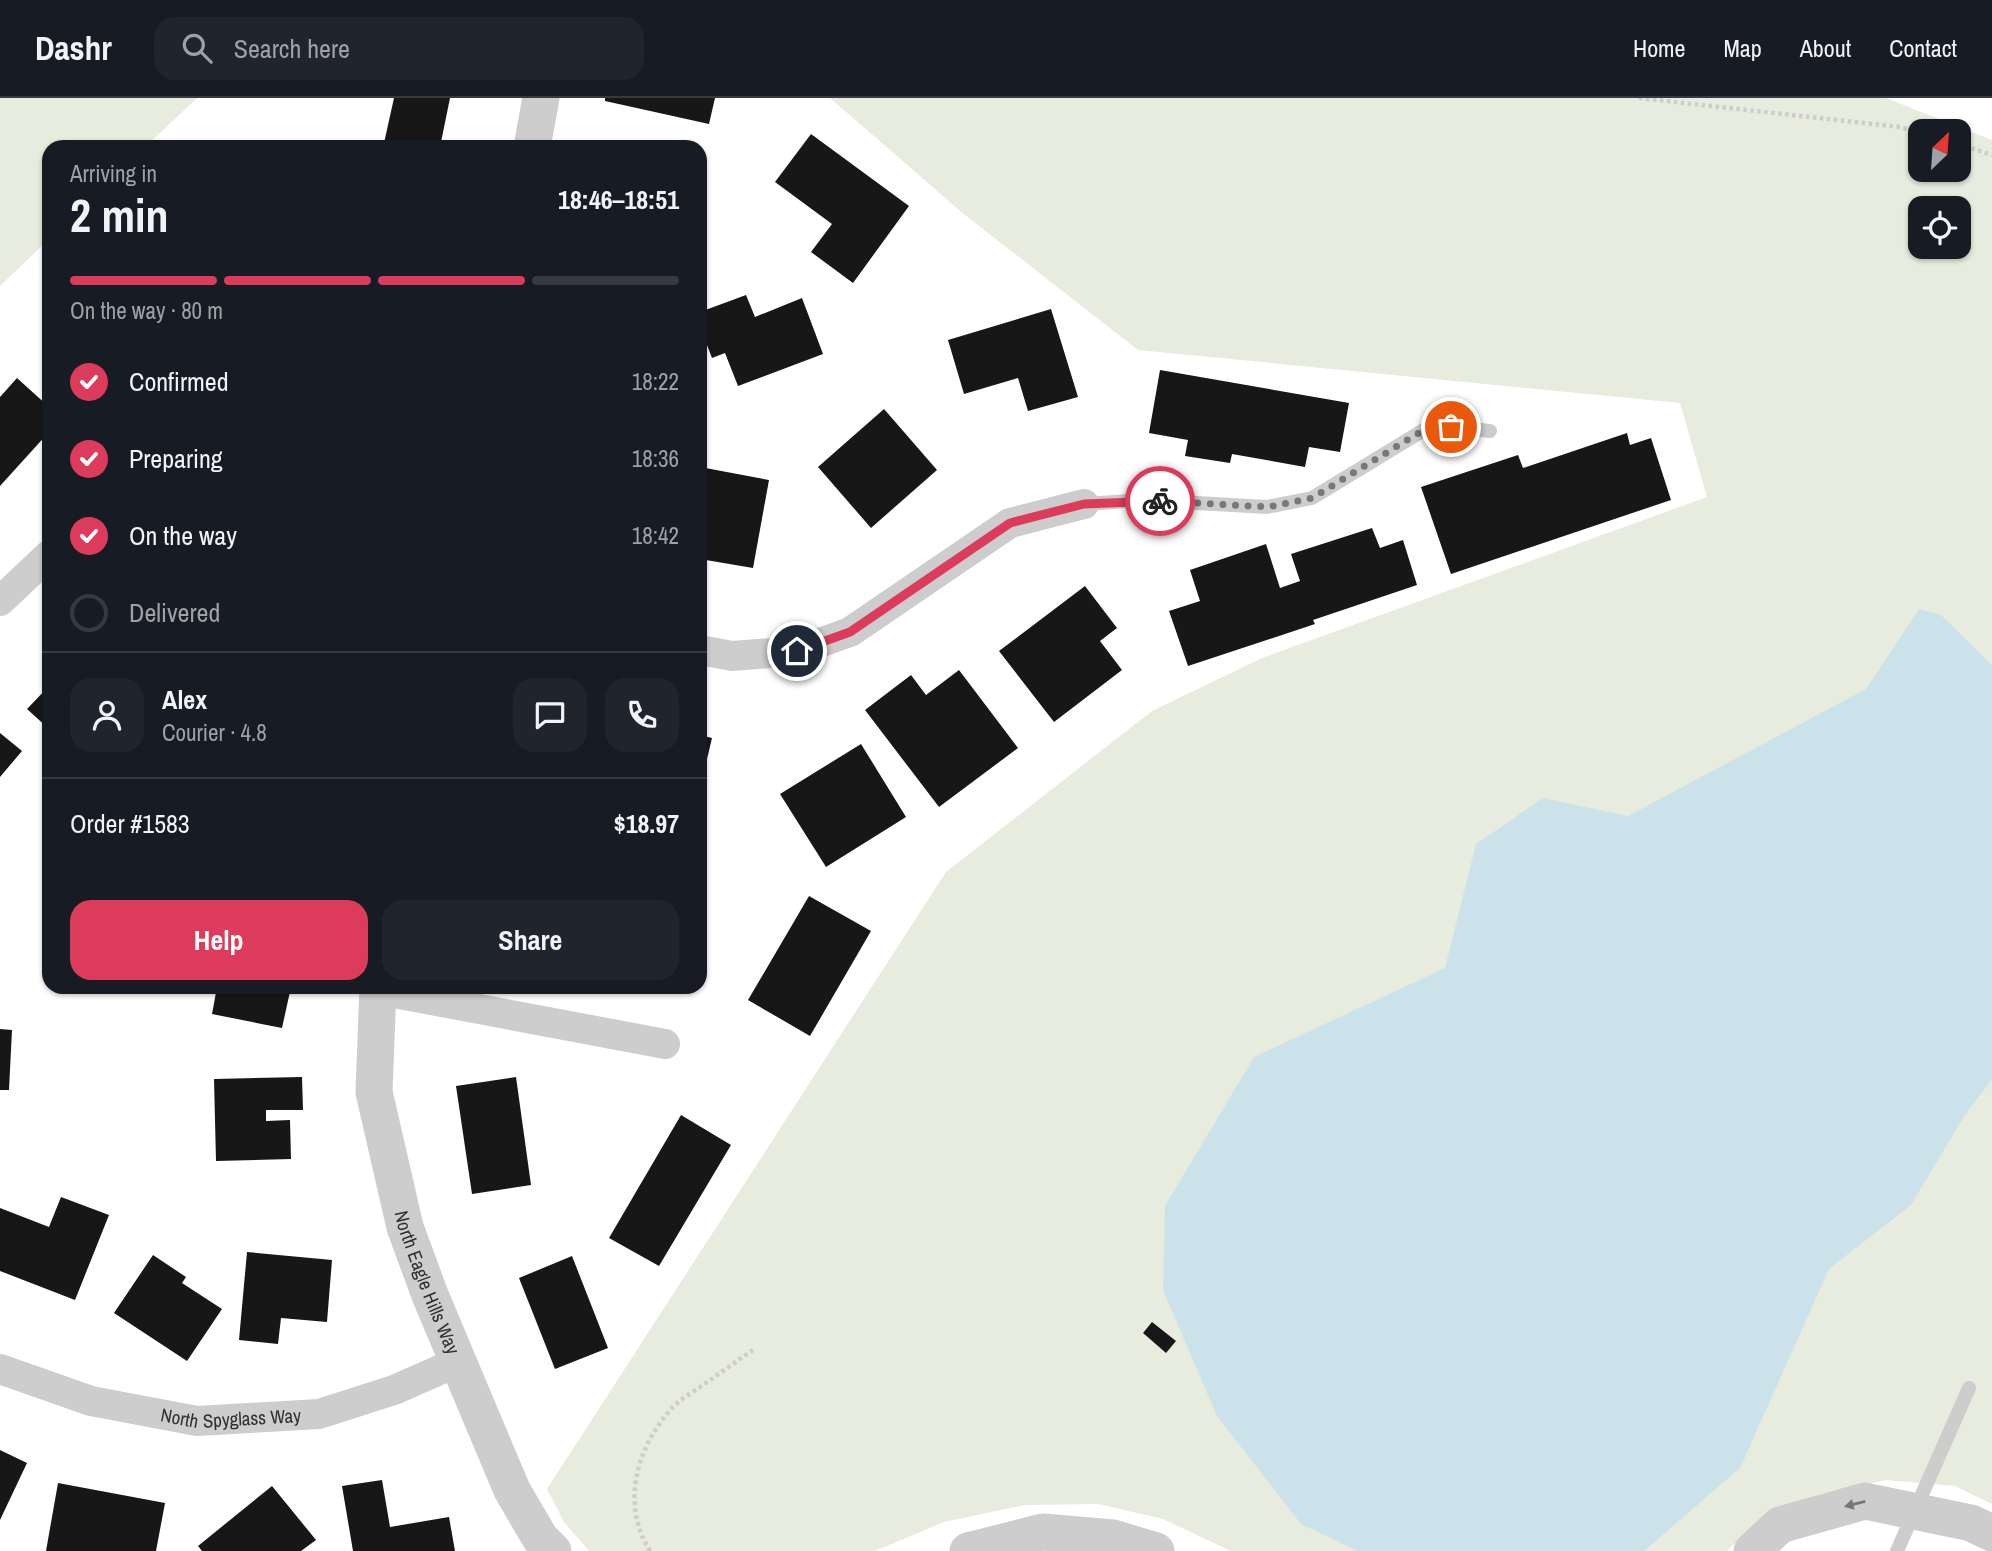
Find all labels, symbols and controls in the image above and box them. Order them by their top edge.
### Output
search box [154,17,644,80]
text: Dashr [35,26,112,70]
icon: search [178,29,216,67]
text: Search here [234,31,350,66]
text: Home [1633,32,1685,64]
text: Map [1723,32,1762,64]
text: About [1800,32,1851,64]
text: Contact [1889,32,1957,64]
north arrow [1908,119,1970,182]
map controls [1908,119,1971,259]
text: Arriving in [70,158,157,189]
text: 18:46–18:51 [558,182,679,217]
text: 2 min [70,184,169,246]
button: locate [1908,196,1971,259]
text: On the way · 80 m [70,295,223,326]
icon: check [70,363,108,401]
text: Confirmed [129,364,229,399]
text: 18:22 [632,366,679,397]
pin [1421,397,1481,457]
icon: bag [1432,408,1470,446]
icon: check [70,440,108,478]
text: Preparing [129,441,223,476]
text: 18:36 [632,443,679,474]
courier [1125,466,1195,536]
icon: bike [1141,482,1179,520]
icon: check [70,517,108,555]
text: On the way [129,518,237,553]
text: 18:42 [632,520,679,551]
text: Delivered [129,595,220,630]
pin [767,621,827,681]
icon: home [778,632,816,670]
button: person [70,678,144,752]
button: chat [513,678,587,752]
button: phone [605,678,679,752]
text: Alex [162,682,207,717]
text: Courier · 4.8 [162,717,267,748]
text: Order #1583 [70,806,190,841]
text: $18.97 [614,806,679,841]
button: Help [70,900,368,980]
button: Share [382,900,679,980]
street label: North Eagle Hills Way [389,1208,466,1358]
street label: North Spyglass Way [159,1401,302,1434]
one-way arrow [1844,1499,1866,1510]

